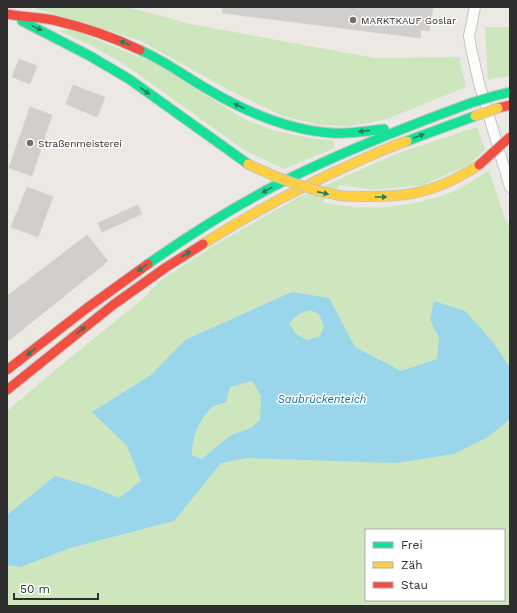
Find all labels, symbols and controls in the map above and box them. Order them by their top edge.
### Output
marker: MARKTKAUF Goslar [348,15,358,25]
place label: MARKTKAUF Goslar [361,15,456,26]
one-way arrow [31,25,43,31]
one-way arrow [119,40,131,46]
one-way arrow [140,87,151,95]
one-way arrow [233,103,244,109]
one-way arrow [358,128,370,134]
one-way arrow [414,133,426,139]
marker: Straßenmeisterei [25,138,35,148]
place label: Straßenmeisterei [38,138,122,149]
one-way arrow [262,187,273,194]
one-way arrow [317,190,330,196]
one-way arrow [375,194,388,200]
one-way arrow [180,251,192,258]
one-way arrow [137,264,147,272]
one-way arrow [75,326,86,335]
one-way arrow [25,347,36,356]
water label: Saubrückenteich [278,393,366,406]
legend [365,529,505,601]
text: Frei [401,538,423,552]
text: Zäh [401,558,423,572]
scale bar [14,575,98,601]
text: Stau [401,578,428,592]
text: 50 m [20,582,50,596]

